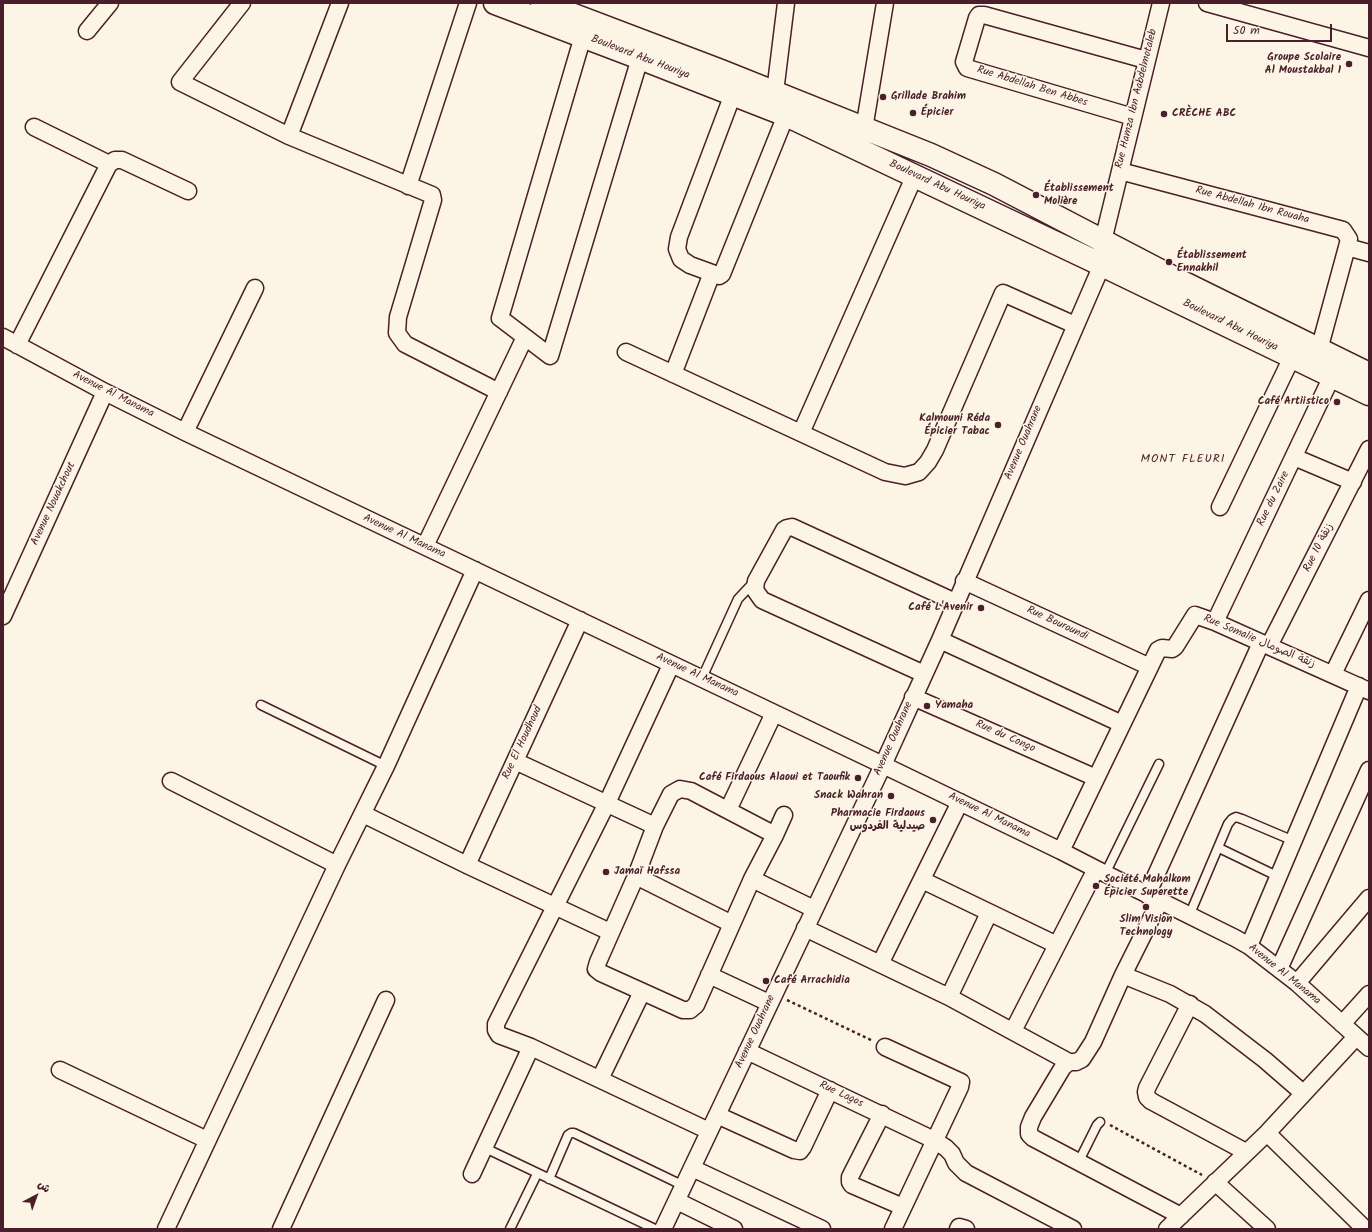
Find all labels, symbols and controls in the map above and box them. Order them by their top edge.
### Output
scale bar [1228,16,1334,42]
text: 50 m [1233,21,1260,40]
street label: Rue Hamza Ibn Aabdelmotaleb [1113,28,1161,170]
street label: Boulevard Abu Houriya [589,33,691,83]
place label: Groupe Scolaire Al Moustakbal 1 [1265,51,1341,77]
marker: Groupe Scolaire Al Moustakbal 1 [1344,59,1354,69]
street label: Rue Abdellah Ben Abbes [975,64,1089,110]
place label: Grillade Brahim [891,90,966,104]
marker: Grillade Brahim [878,92,888,102]
place label: Épicier [921,106,953,120]
place label: CRÈCHE ABC [1172,107,1236,121]
marker: Épicier [908,108,918,118]
marker: CRÈCHE ABC [1159,109,1169,119]
street label: Boulevard Abu Houriya [887,158,987,214]
place label: Établissement Molière [1044,182,1114,208]
street label: Rue Abdellah Ibn Rouaha [1194,184,1310,228]
marker: Établissement Molière [1031,190,1041,200]
place label: Établissement Ennakhil [1177,249,1247,275]
marker: Établissement Ennakhil [1164,257,1174,267]
street label: Boulevard Abu Houriya [1180,297,1280,355]
street label: Avenue Al Manama [70,369,156,421]
place label: Café Artiistico [1258,395,1329,409]
marker: Café Artiistico [1332,397,1342,407]
street label: Avenue Ouahrane [1002,404,1046,482]
place label: Kalmouni Réda Épicier Tabac [919,412,990,438]
marker: Kalmouni Réda Épicier Tabac [993,420,1003,430]
district label: MONT FLEURI [1141,453,1225,467]
street label: Avenue Nouakchout [29,460,79,548]
street label: Rue du Zaire [1255,469,1293,529]
street label: Avenue Al Manama [361,512,447,562]
street label: Rue 10 زنقة [1301,522,1337,574]
place label: Café L'Avenir [908,601,973,615]
marker: Café L'Avenir [976,603,986,613]
street label: Rue Bouroundi [1024,604,1090,644]
street label: Rue Somalie زنقة الصومال [1201,612,1317,672]
street label: Avenue Al Manama [654,651,740,701]
place label: Yamaha [935,699,973,713]
street label: Avenue Ouahrane [872,700,916,778]
marker: Yamaha [922,701,932,711]
street label: Rue El Houdhoud [500,704,546,782]
street label: Rue du Congo [973,718,1037,756]
place label: Café Firdaous Alaoui et Taoufik [699,771,850,785]
marker: Café Firdaous Alaoui et Taoufik [853,773,863,783]
place label: Snack Wahran [814,789,883,803]
street label: Avenue Al Manama [946,790,1032,842]
marker: Snack Wahran [886,791,896,801]
place label: Pharmacie Firdaous صيدلية الفردوس [831,807,925,833]
marker: Pharmacie Firdaous صيدلية الفردوس [928,815,938,825]
place label: Jamaï Hafssa [614,865,680,879]
marker: Jamaï Hafssa [601,867,611,877]
place label: Société Mahalkom Épicier Superette [1104,873,1191,899]
marker: Société Mahalkom Épicier Superette [1091,881,1101,891]
marker: Slim Vision Technology [1141,902,1151,912]
place label: Slim Vision Technology [1120,913,1172,939]
street label: Avenue Al Manama [1245,942,1323,1008]
place label: Café Arrachidia [774,974,850,988]
marker: Café Arrachidia [761,976,771,986]
street label: Avenue Ouahrane [733,993,779,1071]
street label: Rue Lagos [817,1079,865,1111]
north arrow [16,1176,56,1216]
text: ش [33,1176,54,1198]

